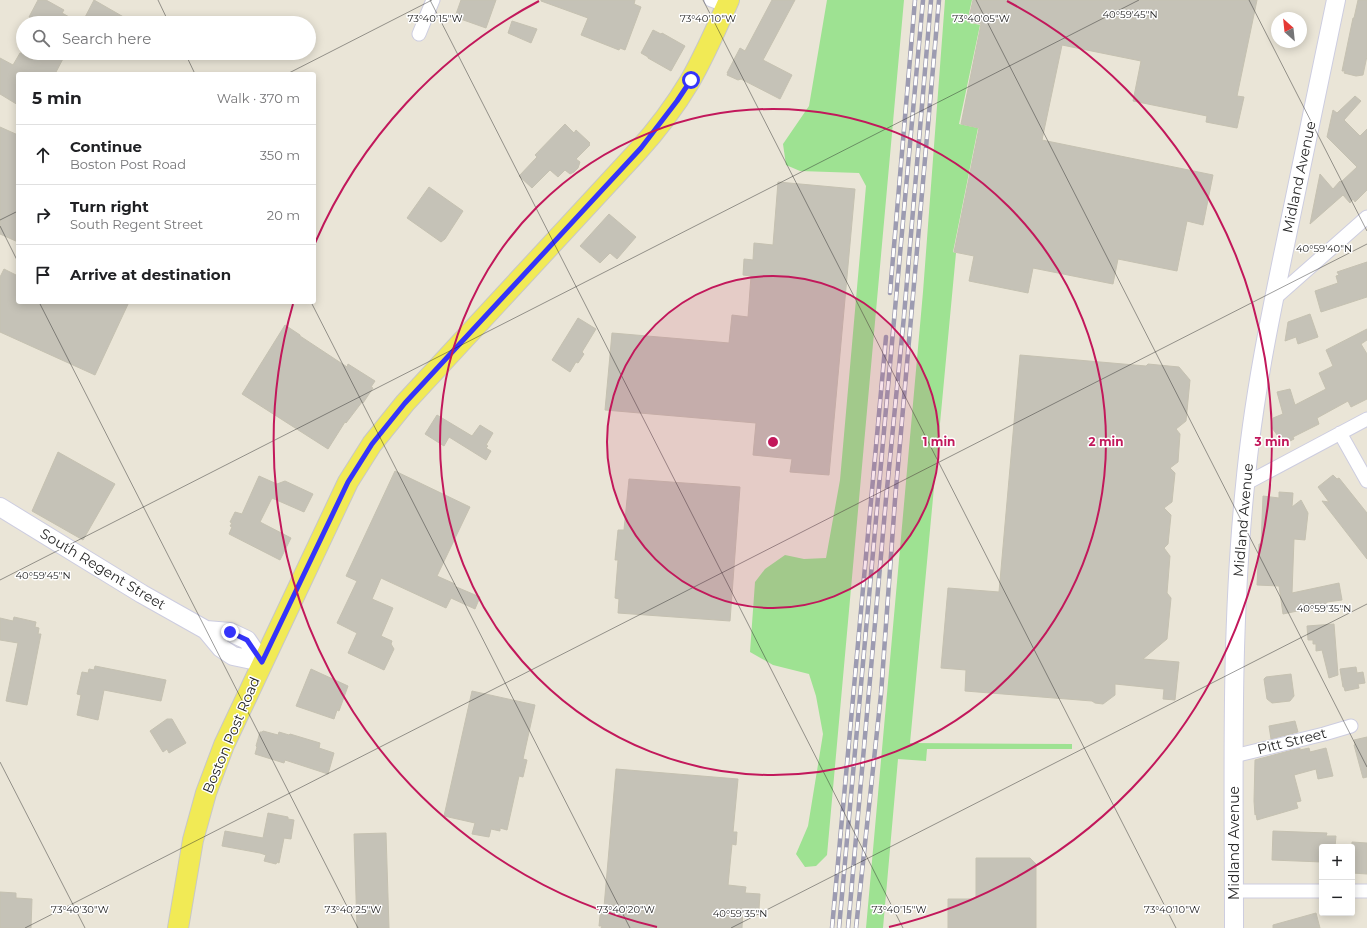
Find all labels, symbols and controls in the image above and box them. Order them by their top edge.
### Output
text: 40°59'45"N [1102,8,1158,21]
text: 73°40'15"W [408,12,463,25]
text: 73°40'10"W [680,12,736,25]
text: 73°40'05"W [952,12,1010,25]
north arrow [1271,12,1307,48]
search box [16,16,316,60]
icon: search [30,27,52,49]
text: Search here [62,29,151,48]
route start [682,71,700,89]
text: 5 min [32,88,82,108]
text: Walk · 370 m [217,90,300,106]
street label: Midland Avenue [1278,119,1320,235]
text: Continue [70,137,142,156]
icon: ahead [32,144,54,166]
text: 350 m [260,147,300,163]
text: Boston Post Road [70,156,186,172]
text: Turn right [70,197,149,216]
icon: right [32,204,54,226]
text: 20 m [267,207,300,223]
text: South Regent Street [70,216,203,232]
text: 40°59'40"N [1296,242,1352,255]
icon: arrive [32,264,54,286]
text: Arrive at destination [70,265,231,284]
text: 1 min [923,434,955,449]
text: 2 min [1089,434,1123,449]
text: 3 min [1254,434,1290,449]
centre of rings [766,435,780,449]
street label: Midland Avenue [1229,462,1257,578]
street label: South Regent Street [37,524,169,614]
text: 40°59'45"N [15,569,71,582]
text: 40°59'35"N [1297,602,1351,615]
route end [221,623,239,641]
street label: Boston Post Road [198,674,264,796]
street label: Pitt Street [1255,724,1329,758]
street label: Midland Avenue [1225,786,1243,900]
map controls [1319,844,1355,916]
button: + [1319,844,1355,880]
button: − [1319,880,1355,916]
text: 73°40'30"W [51,903,109,916]
text: 73°40'25"W [325,903,381,916]
text: 73°40'20"W [597,903,655,916]
text: 73°40'15"W [872,903,927,916]
text: 73°40'10"W [1144,903,1200,916]
text: 40°59'35"N [713,907,767,920]

